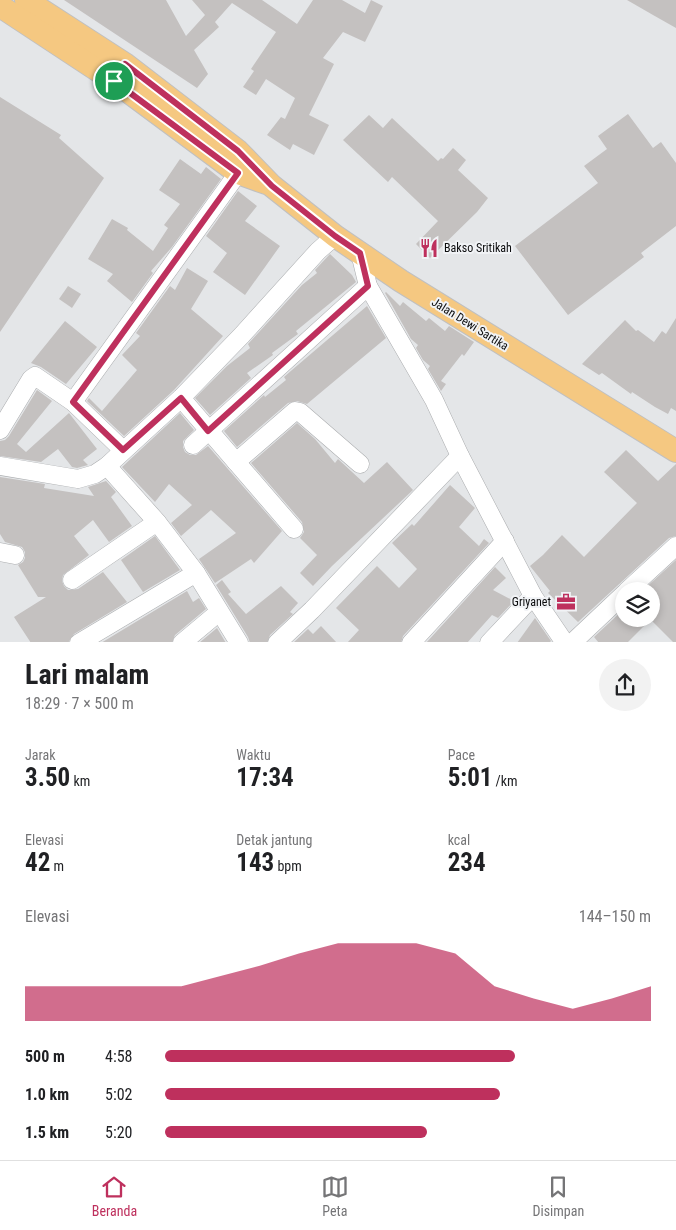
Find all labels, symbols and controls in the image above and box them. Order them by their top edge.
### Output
pin [93,60,135,102]
icon: arrive [100,67,128,95]
restaurant icon: Bakso Sritikah [418,237,440,259]
place label: Bakso Sritikah [444,241,512,255]
street label: Jalan Dewi Sartika [429,295,511,353]
map controls [615,582,660,627]
button: layers [615,582,660,627]
office icon: Griyanet [555,591,577,613]
place label: Griyanet [512,595,551,609]
text: Lari malam [25,658,149,691]
button: share [599,659,651,711]
text: 18:29 · 7 × 500 m [25,694,134,713]
text: Jarak [25,747,55,763]
text: Waktu [236,747,271,763]
text: Pace [448,747,475,763]
text: 3.50 [25,763,70,792]
text: 17:34 [236,763,294,792]
text: 5:01 [448,763,492,792]
text: km [70,773,90,789]
text: /km [492,773,518,789]
text: Elevasi [25,832,64,848]
text: Detak jantung [236,832,312,848]
text: kcal [448,832,470,848]
text: 42 [25,848,50,877]
text: 143 [236,848,274,877]
text: 234 [448,848,486,877]
text: m [50,858,64,874]
text: bpm [274,858,302,874]
text: Elevasi [25,907,69,926]
text: 144–150 m [579,907,651,926]
text: 500 m [25,1047,65,1066]
text: 4:58 [105,1047,132,1066]
text: 1.0 km [25,1085,69,1104]
text: 5:02 [105,1085,132,1104]
text: 1.5 km [25,1123,69,1142]
text: 5:20 [105,1123,132,1142]
tab: Beranda [92,1173,137,1219]
tab: Peta [321,1173,349,1219]
tab: Disimpan [532,1173,584,1219]

